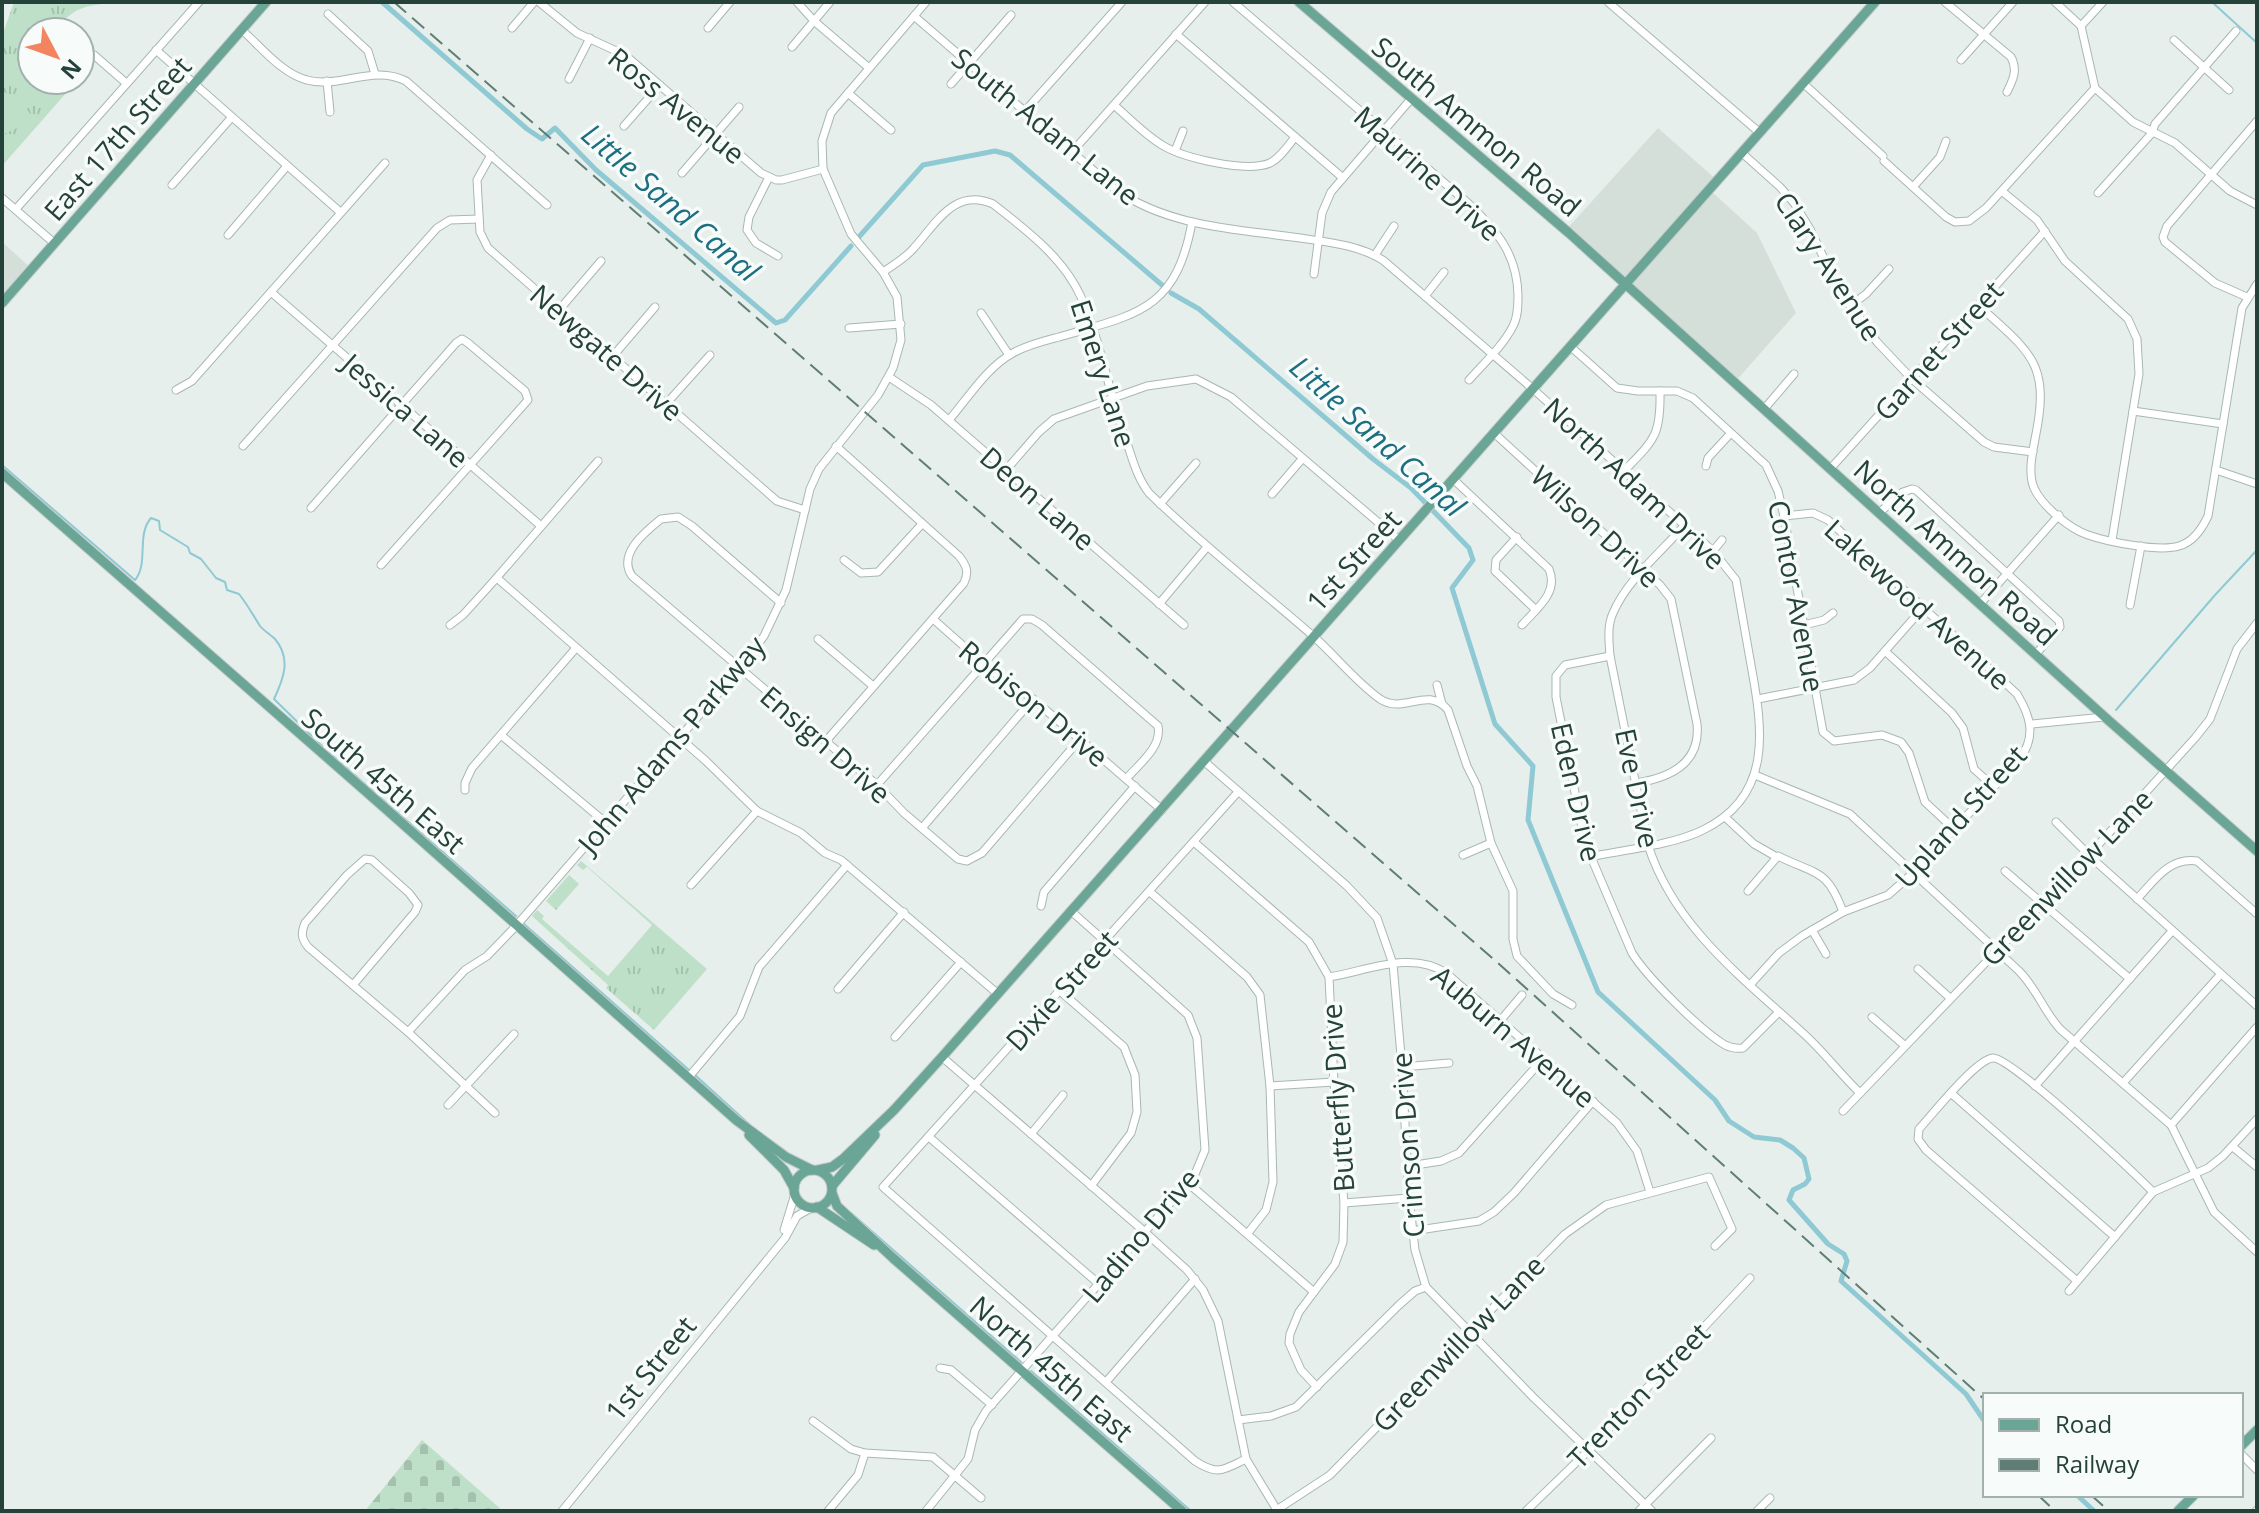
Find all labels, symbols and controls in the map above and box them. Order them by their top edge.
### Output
north arrow [16,16,96,96]
street label: South Ammon Road [1365,27,1589,225]
street label: Ross Avenue [601,38,753,172]
street label: South Adam Lane [944,39,1148,213]
street label: East 17th Street [35,48,199,228]
text: N [55,53,89,86]
street label: Maurine Drive [1346,97,1510,249]
water label: Little Sand Canal [573,113,770,292]
street label: Clary Avenue [1767,184,1891,348]
street label: Garnet Street [1865,272,2011,428]
street label: Newgate Drive [523,275,691,429]
street label: Emery Lane [1062,294,1146,452]
street label: Jessica Lane [332,342,477,476]
water label: Little Sand Canal [1281,346,1476,527]
street label: North Adam Drive [1536,389,1734,577]
street label: Deon Lane [973,438,1103,558]
street label: North Ammon Road [1846,450,2066,654]
street label: Wilson Drive [1523,456,1669,596]
street label: Contor Avenue [1760,497,1834,695]
street label: 1st Street [1297,501,1409,619]
street label: Lakewood Avenue [1817,510,2019,698]
street label: John Adams Parkway [567,627,774,863]
street label: Robison Drive [952,631,1116,775]
street label: Ensign Drive [753,677,899,811]
street label: South 45th East [294,699,474,861]
street label: Eden Drive [1543,719,1611,865]
street label: Eve Drive [1607,725,1669,851]
street label: Upland Street [1886,736,2034,896]
street label: Greenwillow Lane [1972,780,2160,974]
street label: Dixie Street [997,921,1125,1059]
street label: Auburn Avenue [1424,956,1604,1116]
street label: Butterfly Drive [1311,1003,1363,1193]
street label: Crimson Drive [1382,1051,1432,1239]
street label: Ladino Drive [1073,1160,1207,1310]
street label: Greenwillow Lane [1364,1246,1552,1440]
street label: North 45th East [962,1287,1142,1449]
street label: 1st Street [596,1308,704,1428]
street label: Trenton Street [1559,1314,1717,1476]
legend [1983,1393,2243,1497]
text: Road [2055,1407,2112,1440]
text: Railway [2055,1447,2140,1480]

